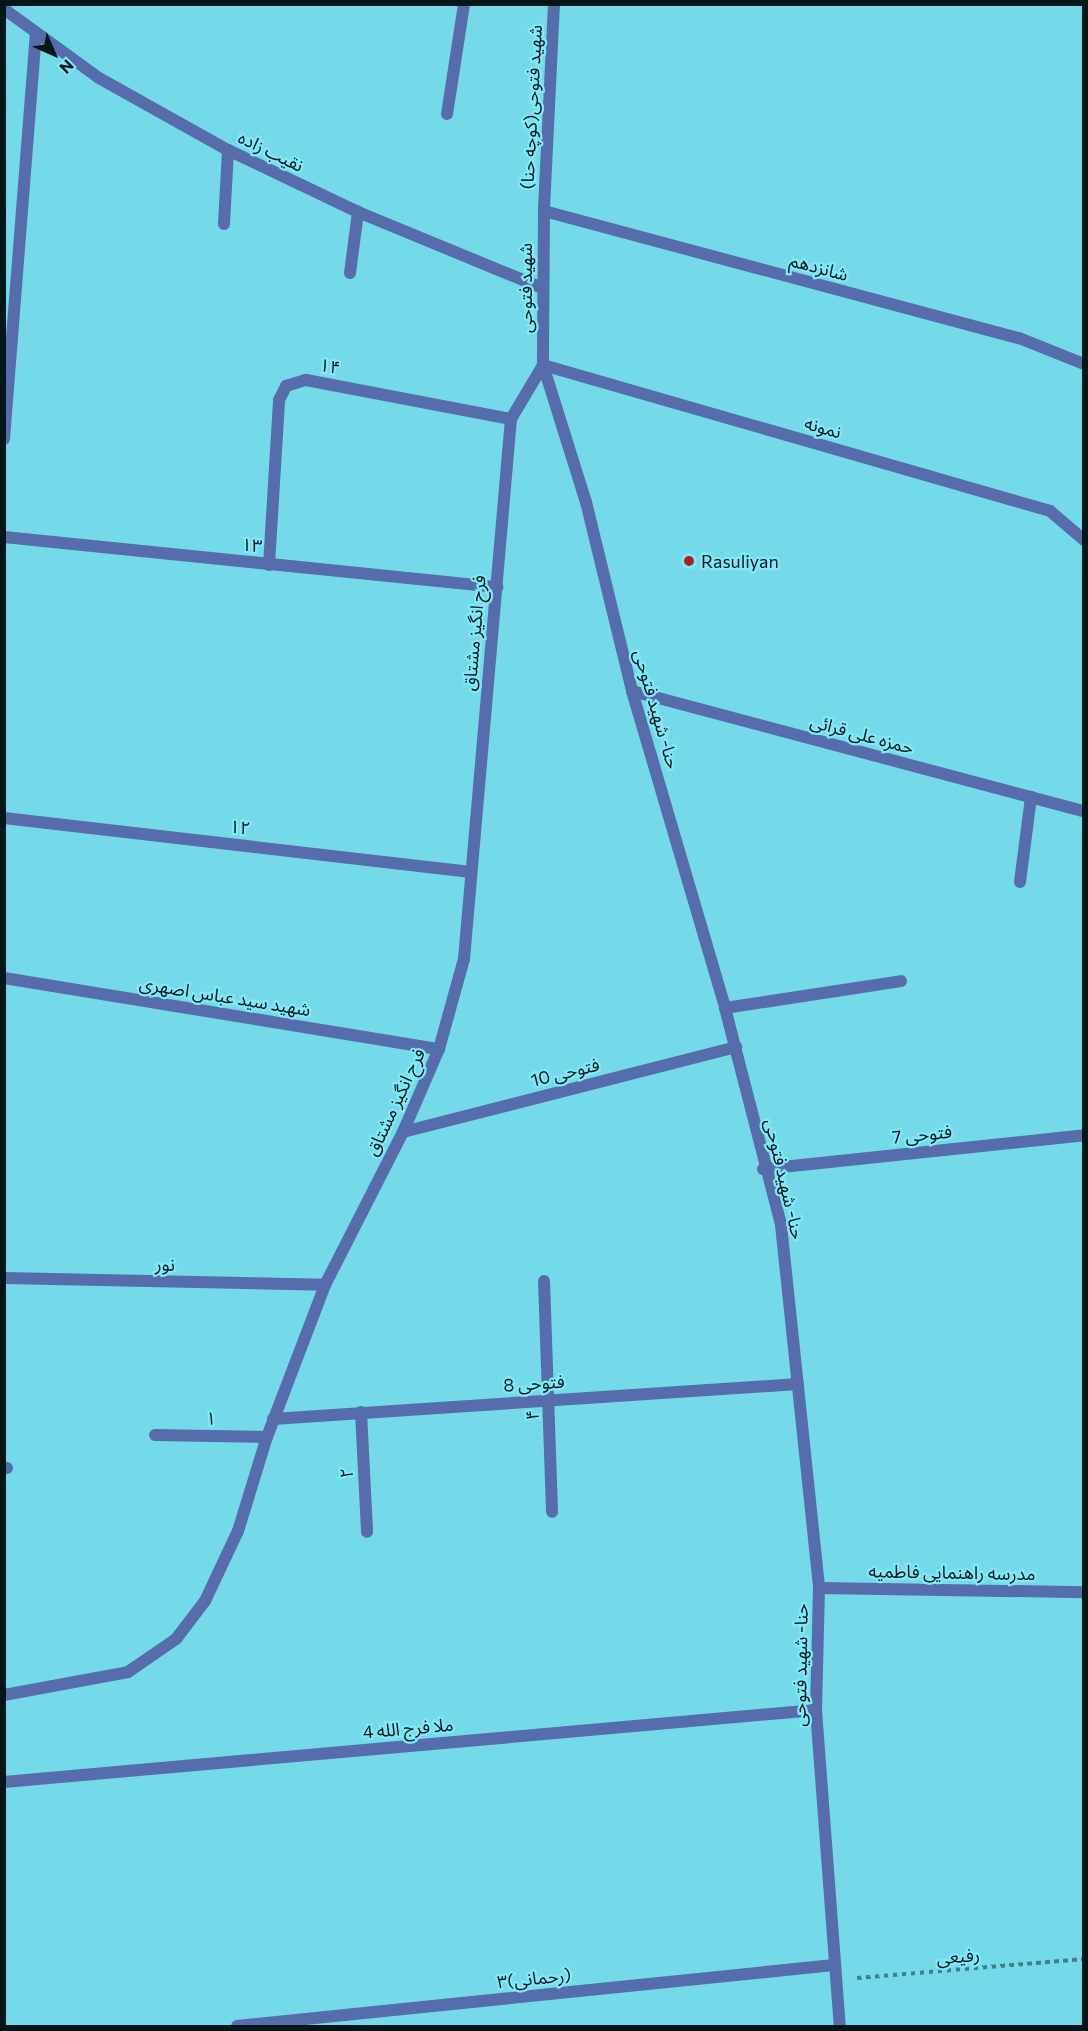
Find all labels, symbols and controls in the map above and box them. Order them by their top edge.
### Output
north arrow [24,24,84,84]
street label: (کوچه حنا)شهید فتوحی [516,24,546,190]
text: N [56,56,78,78]
street label: نقیب زاده [235,126,307,176]
street label: شهید فتوحی [514,243,536,333]
street label: شانزدهم [787,249,851,285]
street label: ۱۴ [318,353,342,379]
street label: نمونه [802,411,844,443]
street label: ۱۳ [241,533,263,557]
place label: Rasuliyan [701,550,779,572]
marker: Rasuliyan [682,554,696,568]
street label: فرح انگیز مشتاق [458,574,490,692]
street label: حنا- شهید فتوحی [630,647,684,771]
street label: حمزه علی قرائی [808,710,916,758]
street label: ۱۲ [228,815,252,839]
street label: شهید سید عباس اصهری [138,972,312,1020]
street label: فرح انگیز مشتاق [361,1045,429,1159]
street label: فتوحی 10 [528,1053,602,1091]
street label: حنا- شهید فتوحی [761,1117,809,1241]
street label: فتوحی 7 [891,1120,953,1148]
street label: نور [155,1253,175,1275]
street label: فتوحی 8 [503,1370,565,1396]
street label: ۱ [206,1407,216,1429]
street label: ۴ [521,1410,543,1420]
street label: ۲ [335,1467,357,1479]
street label: مدرسه راهنمایی فاطمیه [868,1560,1036,1584]
street label: حنا- شهید فتوحی [788,1603,812,1727]
street label: 4 ملا فرج الله [362,1713,454,1743]
street label: رفیعی [935,1943,981,1969]
street label: ۳(رحمانی) [496,1963,572,1993]

